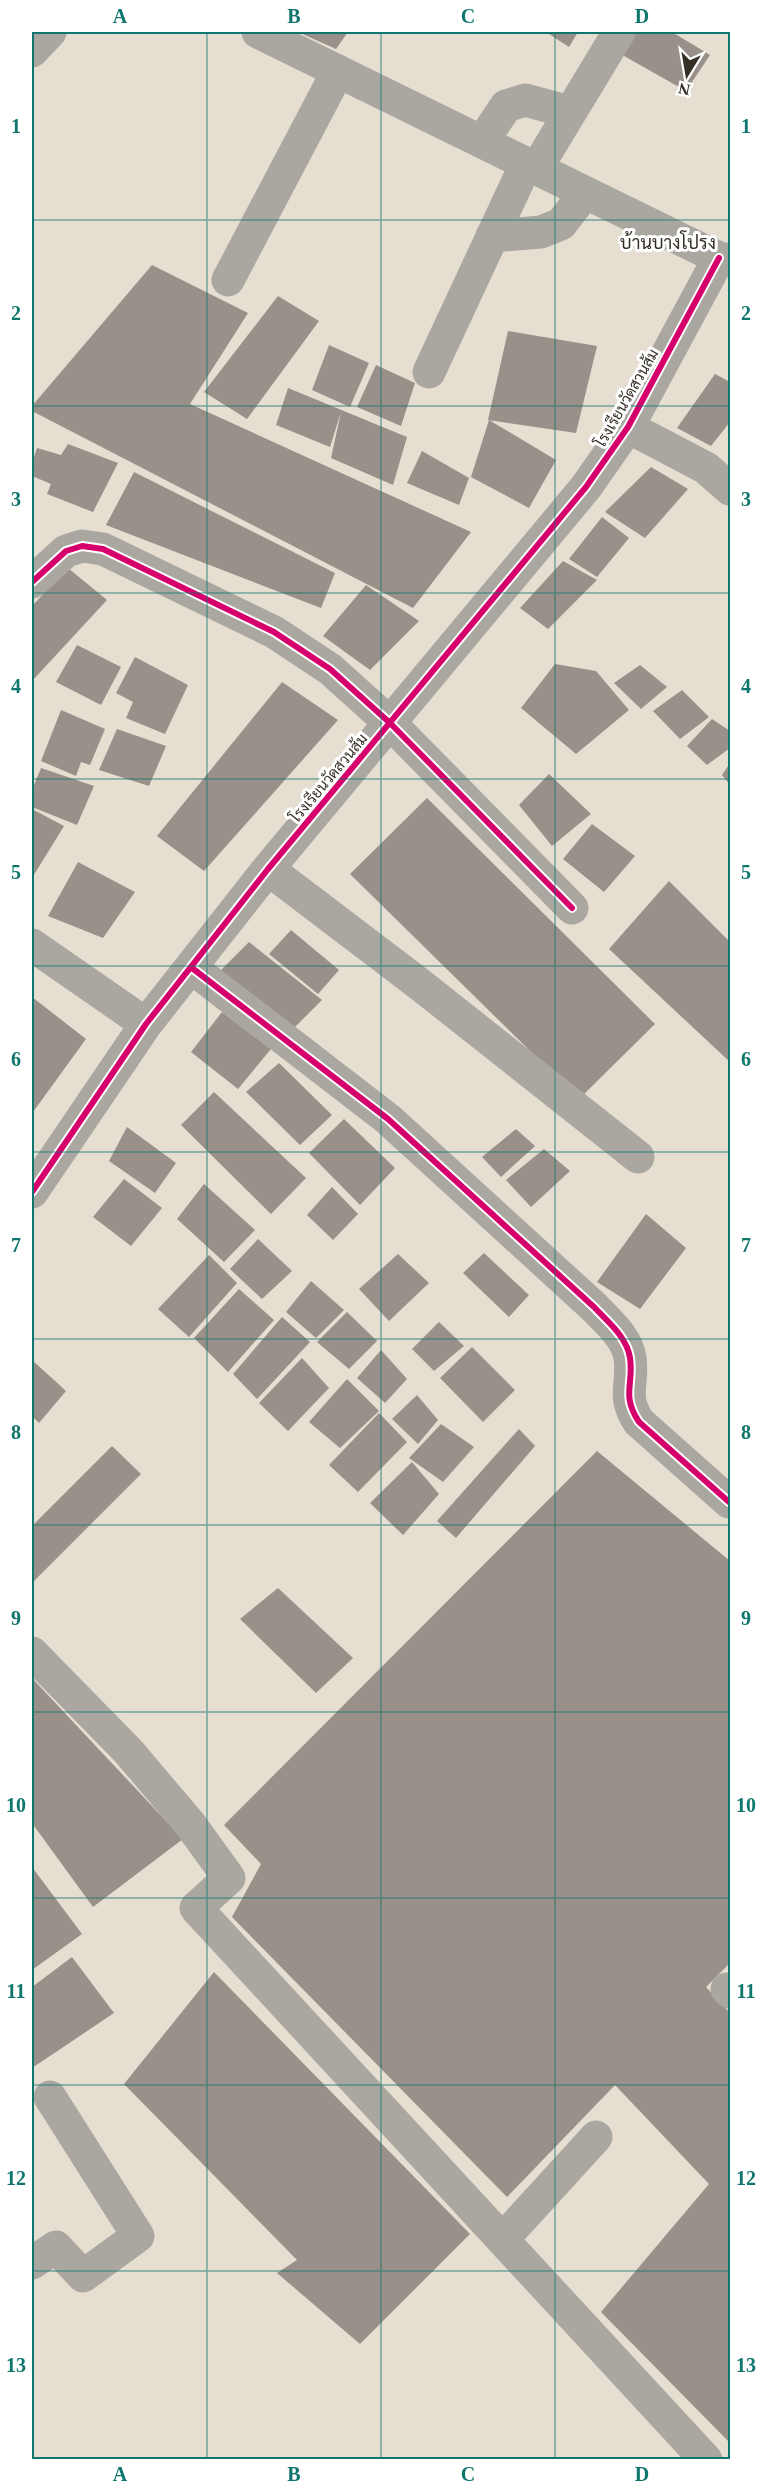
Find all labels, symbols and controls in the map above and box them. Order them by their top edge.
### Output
text: A [113,5,128,27]
text: B [287,5,301,27]
text: C [461,5,475,27]
text: D [635,5,649,27]
north arrow [657,45,717,105]
text: N [677,80,692,99]
text: 1 [11,115,21,137]
text: 1 [741,115,751,137]
district label: บ้านบางโปรง [620,230,716,253]
text: 2 [11,302,21,324]
text: 2 [741,302,751,324]
street label: โรงเรียนวัดสวนส้ม [590,345,661,451]
text: 3 [11,488,21,510]
text: 3 [741,488,751,510]
text: 4 [11,675,21,697]
text: 4 [741,675,751,697]
street label: โรงเรียนวัดสวนส้ม [285,729,371,826]
text: 5 [11,861,21,883]
text: 5 [741,861,751,883]
text: 6 [11,1048,21,1070]
text: 6 [741,1048,751,1070]
text: 7 [11,1234,21,1256]
text: 7 [741,1234,751,1256]
text: 8 [11,1421,21,1443]
text: 8 [741,1421,751,1443]
text: 9 [11,1607,21,1629]
text: 9 [741,1607,751,1629]
text: 10 [6,1794,26,1816]
text: 10 [736,1794,756,1816]
text: 11 [7,1980,25,2002]
text: 11 [737,1980,755,2002]
text: 12 [6,2167,26,2189]
text: 12 [736,2167,756,2189]
text: 13 [6,2354,26,2376]
text: 13 [736,2354,756,2376]
text: A [113,2463,128,2485]
text: B [287,2463,301,2485]
text: C [461,2463,475,2485]
text: D [635,2463,649,2485]

